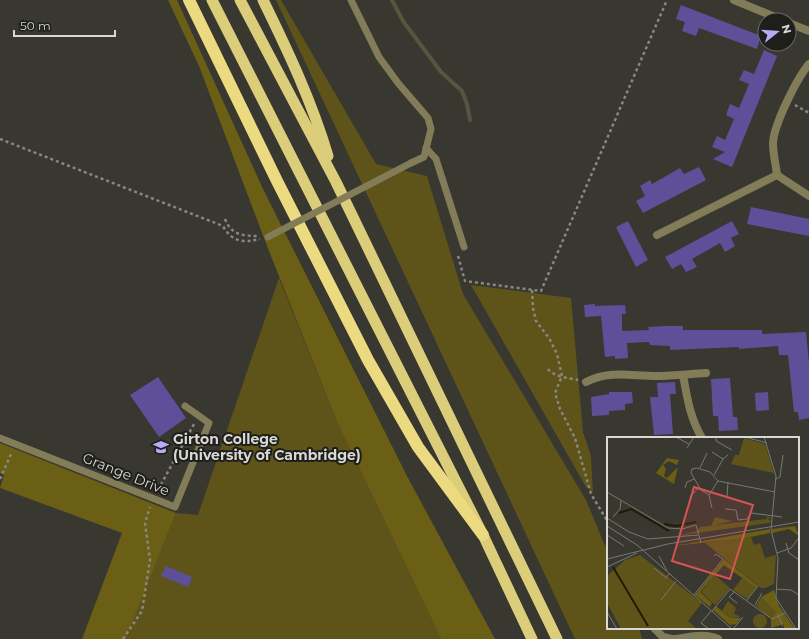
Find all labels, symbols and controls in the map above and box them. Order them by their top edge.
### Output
scale bar [14,12,115,38]
north arrow [757,12,797,52]
text: 50 m [20,18,51,33]
text: N [779,23,795,35]
place label: Girton College (University of Cambridge) [173,430,361,464]
inset map [607,437,799,629]
school or university icon: Girton College (University of Cambridge) [152,438,170,456]
street label: Grange Drive [80,448,172,500]

